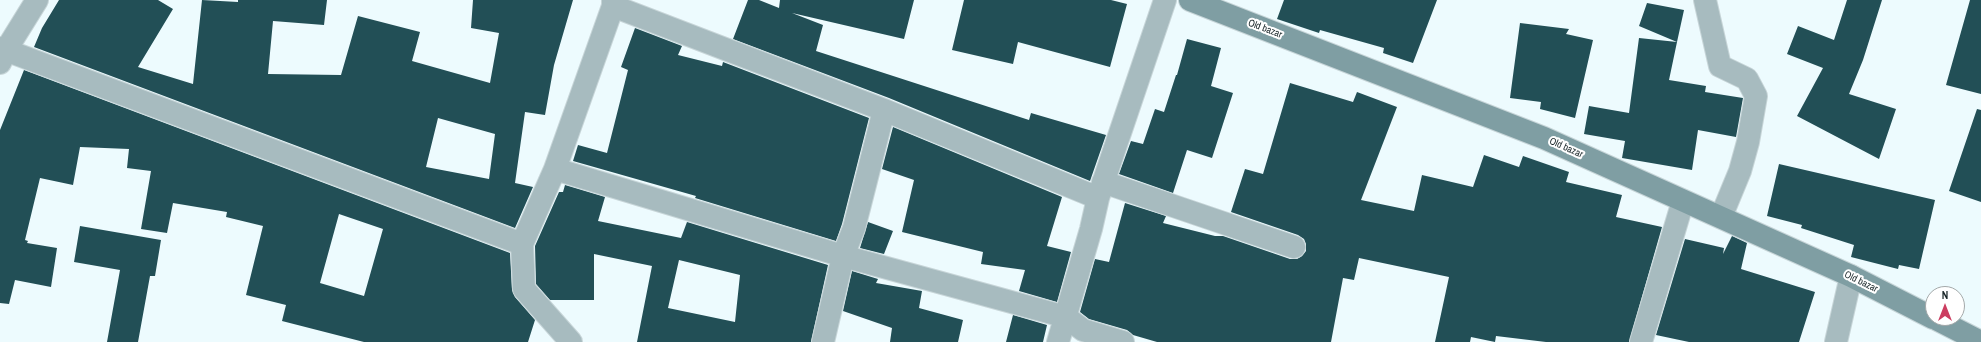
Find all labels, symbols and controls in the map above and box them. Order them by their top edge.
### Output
street label: Old bazar [1246,17,1284,41]
street label: Old bazar [1547,135,1585,161]
street label: Old bazar [1842,269,1880,295]
north arrow [1925,286,1965,326]
text: N [1942,288,1948,302]

